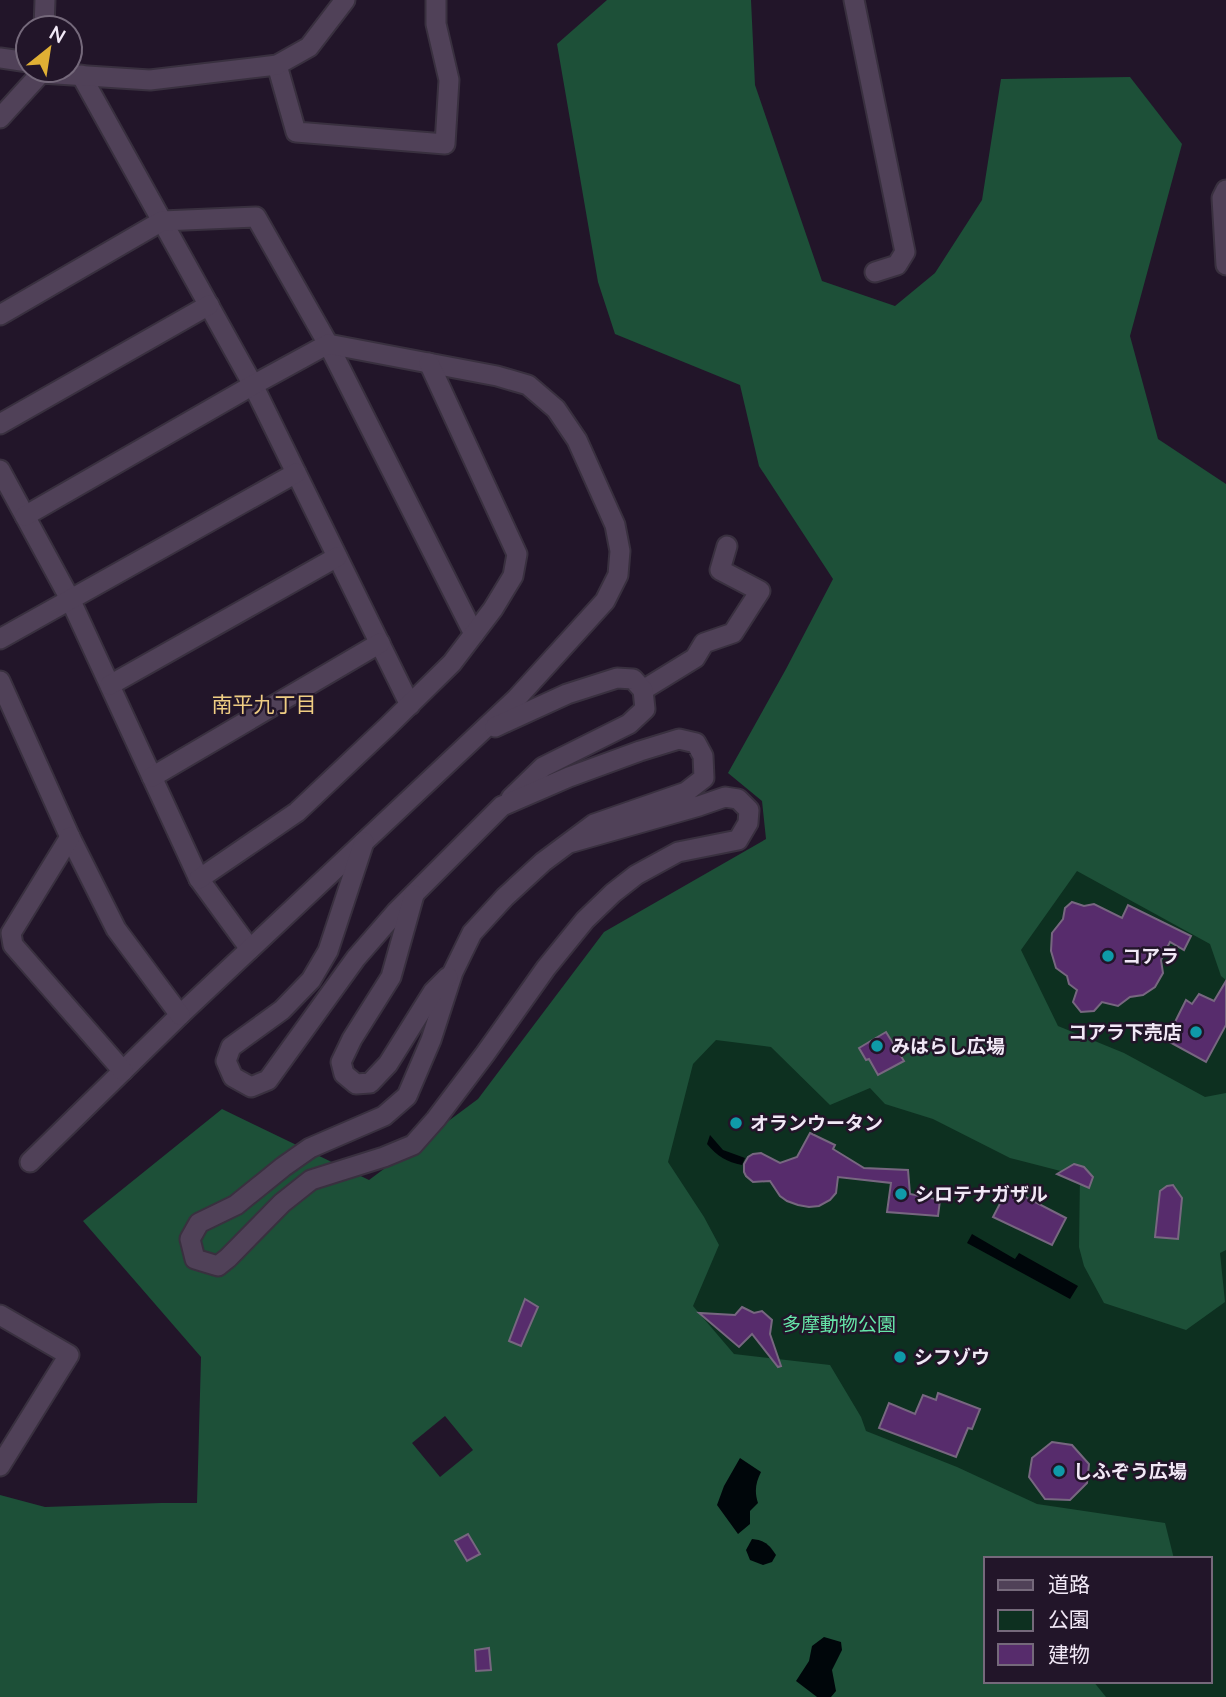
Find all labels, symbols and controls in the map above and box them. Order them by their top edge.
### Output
north arrow [14,14,84,84]
text: N [46,20,70,47]
district label: 南平九丁目 [212,691,317,716]
place label: コアラ [1122,944,1179,967]
marker: コアラ [1100,948,1116,964]
place label: コアラ下売店 [1068,1020,1182,1043]
marker: コアラ下売店 [1188,1024,1204,1040]
place label: みはらし広場 [891,1034,1005,1057]
marker: みはらし広場 [869,1038,885,1054]
place label: オランウータン [750,1111,883,1134]
marker: オランウータン [728,1115,744,1131]
place label: シロテナガザル [915,1182,1048,1205]
marker: シロテナガザル [893,1186,909,1202]
park label: 多摩動物公園 [782,1312,896,1335]
place label: シフゾウ [914,1345,990,1368]
marker: シフゾウ [892,1349,908,1365]
place label: しふぞう広場 [1073,1459,1187,1482]
marker: しふぞう広場 [1051,1463,1067,1479]
legend [984,1557,1212,1683]
text: 道路 [1048,1571,1090,1596]
text: 公園 [1048,1606,1090,1631]
text: 建物 [1048,1641,1090,1666]

